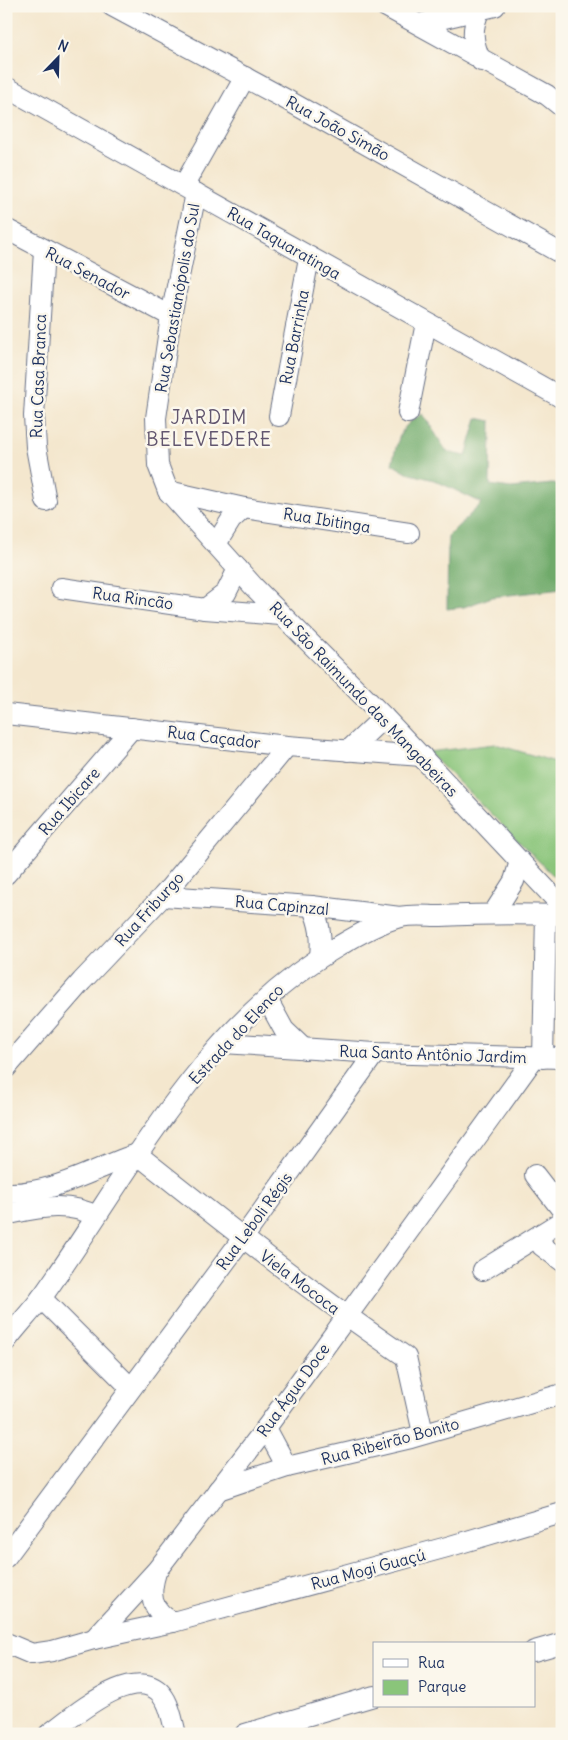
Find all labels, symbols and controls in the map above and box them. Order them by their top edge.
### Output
north arrow [32,32,82,82]
text: N [55,36,71,56]
street label: Rua João Simão [283,91,393,165]
street label: Rua Sebastianópolis do Sul [150,202,204,394]
street label: Rua Taquaratinga [224,202,344,284]
street label: Rua Senador [42,242,134,304]
street label: Rua Barrinha [275,288,313,386]
street label: Rua Casa Branca [26,313,50,439]
district label: JARDIM BELEVEDERE [146,405,272,451]
street label: Rua Ibitinga [282,503,372,537]
street label: Rua Rincão [91,582,175,614]
street label: Rua São Raimundo das Mangabeiras [265,597,463,801]
street label: Rua Caçador [166,721,262,753]
street label: Rua Ibicare [34,763,104,839]
street label: Rua Friburgo [110,868,188,950]
street label: Rua Capinzal [234,891,330,919]
street label: Estrada do Elenco [184,980,288,1088]
street label: Rua Santo Antônio Jardim [339,1041,527,1067]
street label: Rua Leboli Régis [212,1168,296,1274]
street label: Viela Mococa [256,1246,344,1318]
street label: Rua Água Doce [252,1339,334,1441]
street label: Rua Ribeirão Bonito [319,1413,461,1469]
street label: Rua Mogi Guaçú [308,1544,428,1594]
legend [373,1642,536,1708]
text: Rua [418,1653,445,1672]
text: Parque [418,1677,466,1696]

